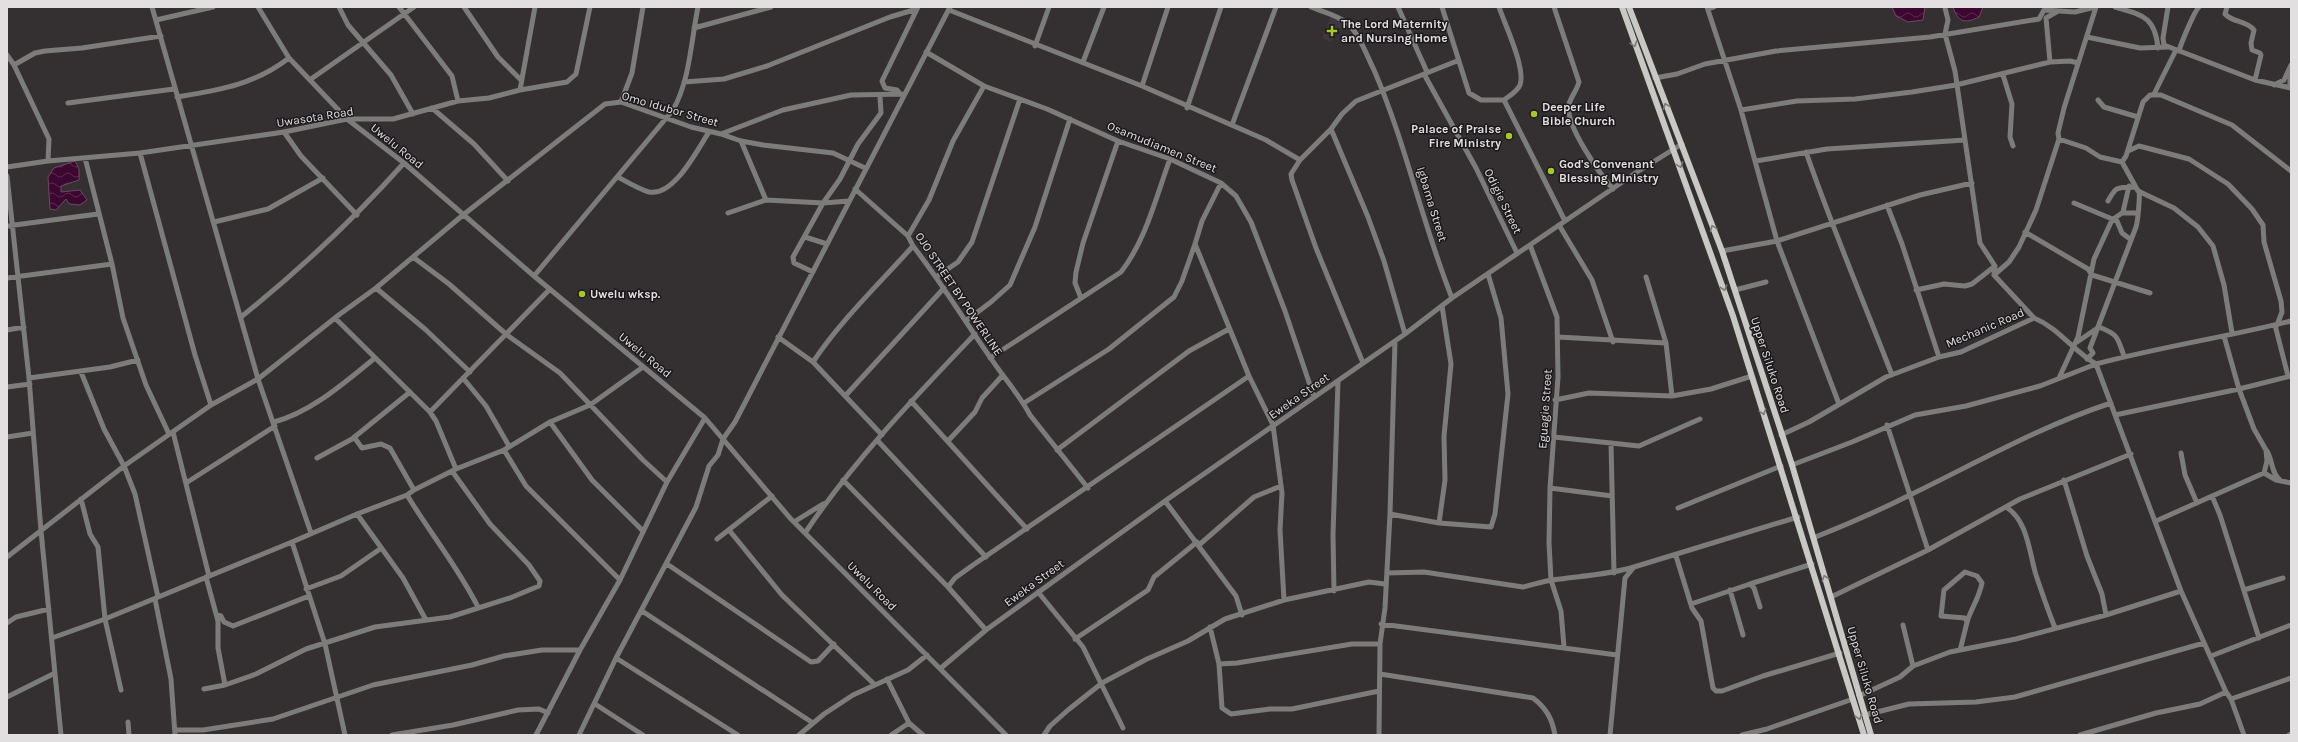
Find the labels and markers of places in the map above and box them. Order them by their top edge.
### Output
place label: The Lord Maternity and Nursing Home [1341,17,1448,45]
marker: The Lord Maternity and Nursing Home [1326,25,1338,37]
place label: Deeper Life Bible Church [1542,100,1615,128]
marker: Deeper Life Bible Church [1529,109,1539,119]
place label: Palace of Praise Fire Ministry [1411,122,1501,150]
marker: Palace of Praise Fire Ministry [1504,131,1514,141]
place label: God's Convenant Blessing Ministry [1559,157,1659,185]
marker: God's Convenant Blessing Ministry [1546,166,1556,176]
place label: Uwelu wksp. [590,287,661,301]
marker: Uwelu wksp. [577,289,587,299]

